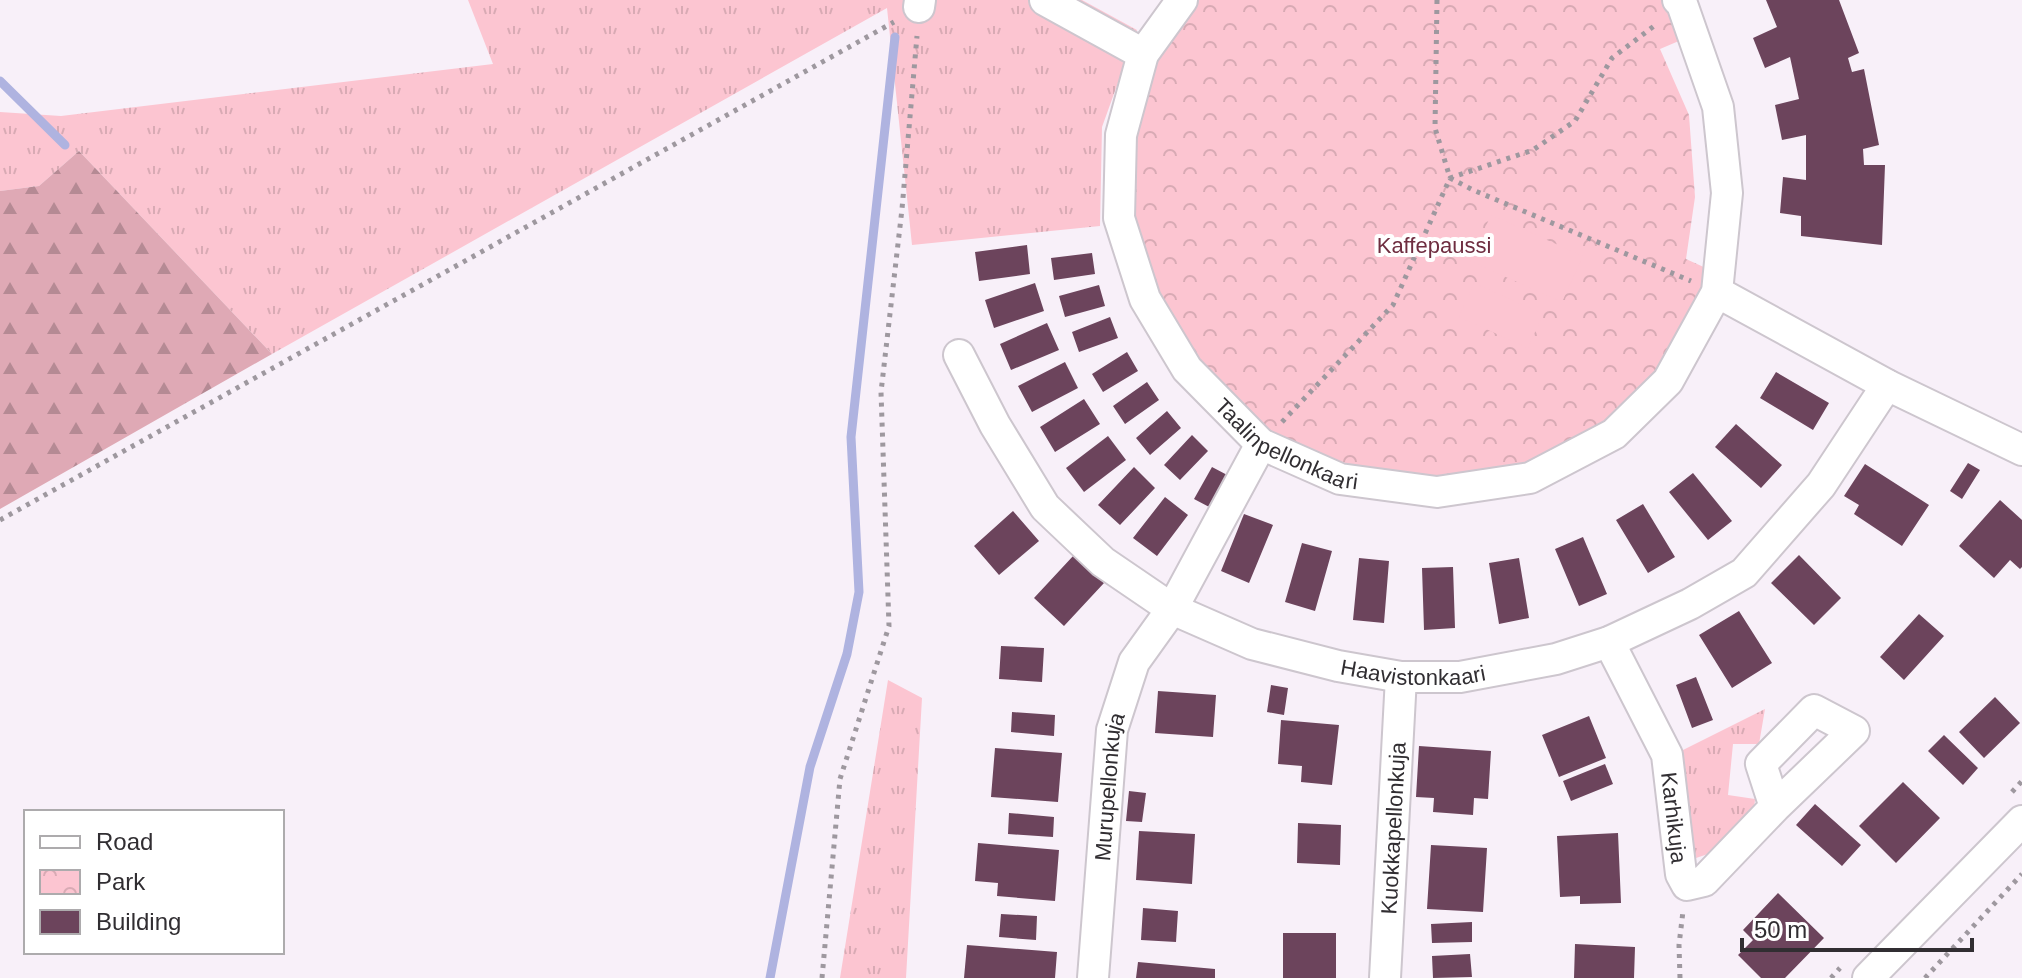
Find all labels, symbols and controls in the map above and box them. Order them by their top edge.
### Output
park label: Kaffepaussi [1377,233,1491,258]
street label: Taalinpellonkaari [1210,393,1359,494]
street label: Haavistonkaari [1339,655,1488,690]
street label: Murupellonkuja [1090,709,1130,862]
street label: Kuokkapellonkuja [1376,741,1411,915]
street label: Karhikuja [1656,771,1692,865]
legend [24,810,284,954]
text: Road [96,828,153,855]
text: Park [96,868,146,895]
scale bar [1742,902,1972,952]
text: Building [96,908,181,935]
text: 50 m [1754,916,1807,943]

